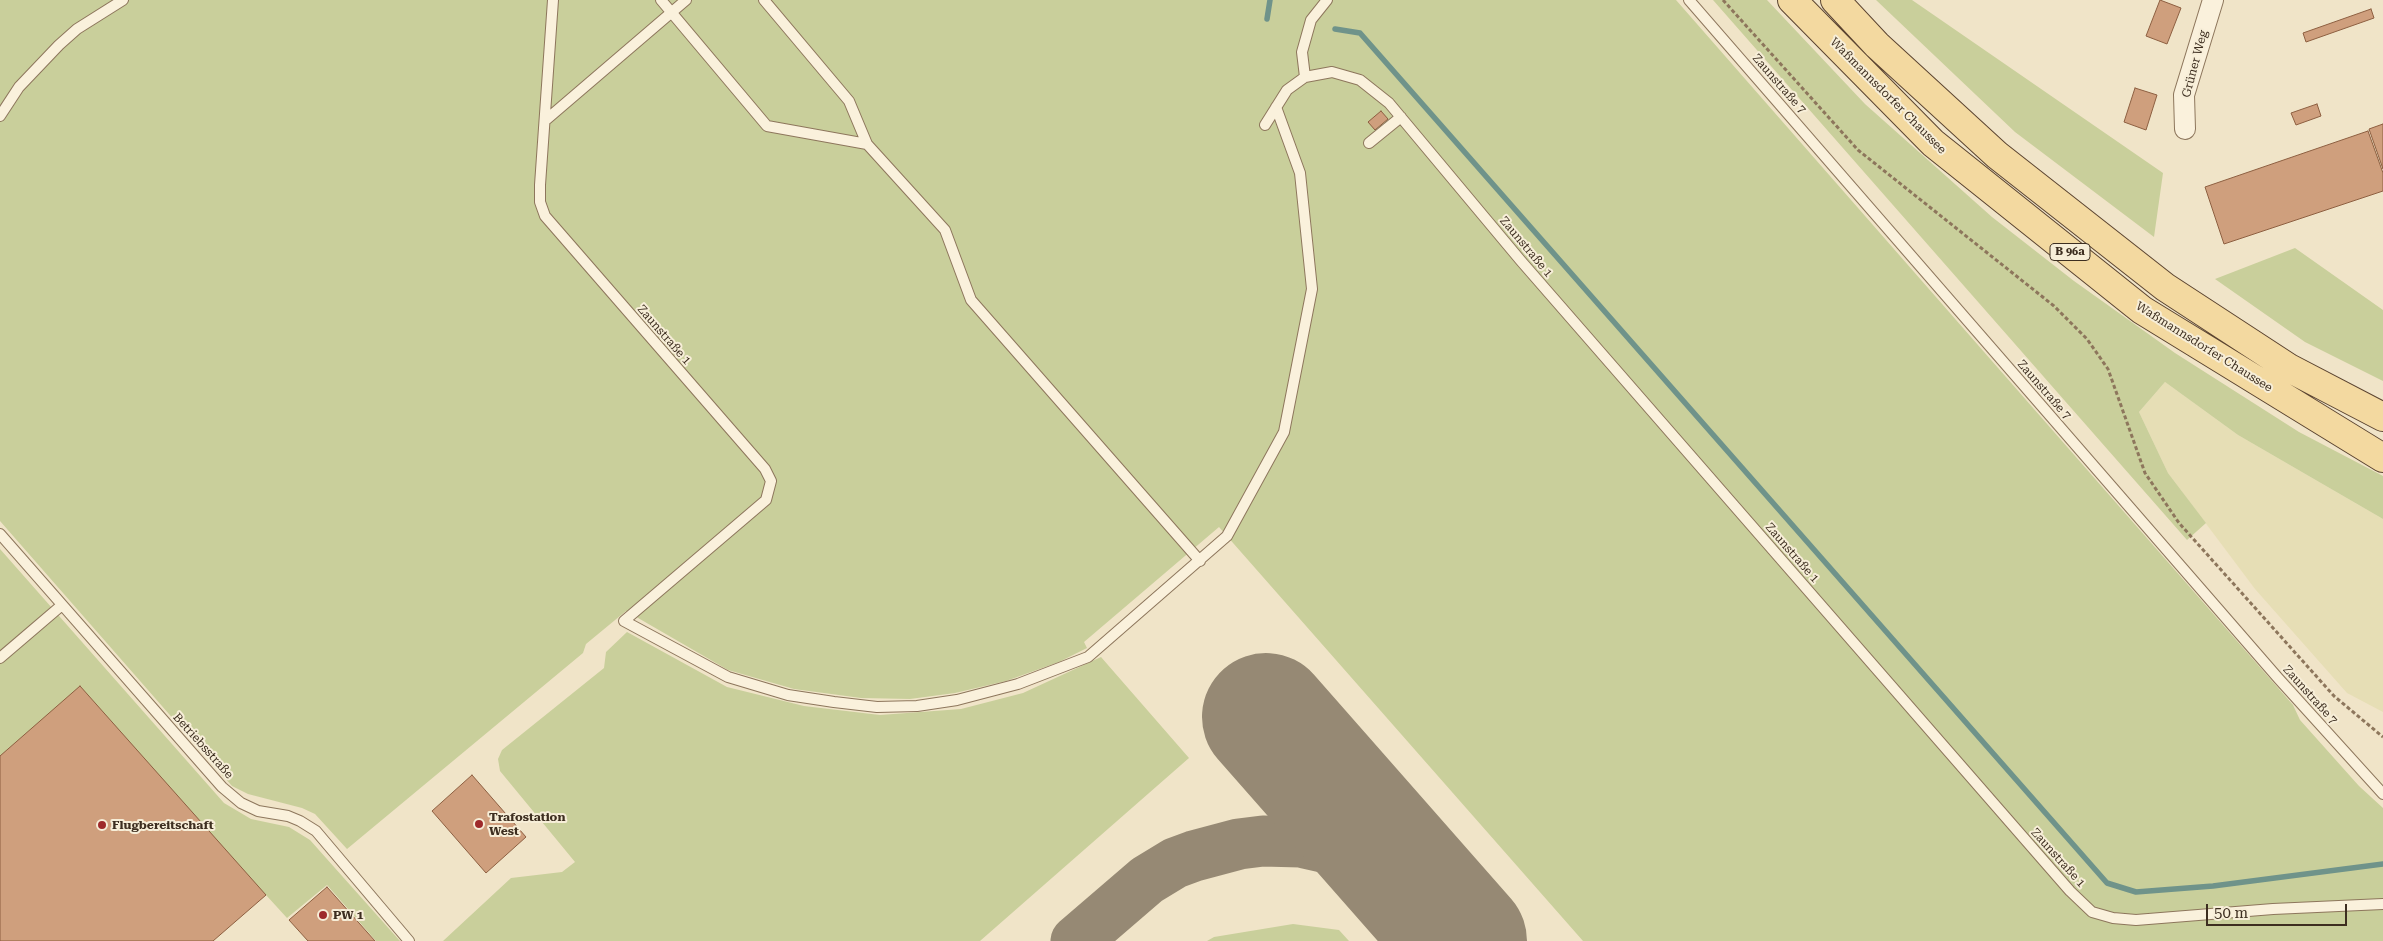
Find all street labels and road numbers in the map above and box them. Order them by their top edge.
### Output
street label: Grüner Weg [2179,29,2211,99]
street label: Waßmannsdorfer Chaussee [1827,35,1949,157]
street label: Zaunstraße 7 [1749,51,1809,117]
street label: Zaunstraße 1 [1497,214,1555,280]
road number: B 96a [2050,243,2090,260]
street label: Waßmannsdorfer Chaussee [2133,299,2275,395]
street label: Zaunstraße 1 [634,302,694,368]
street label: Zaunstraße 7 [2014,357,2074,423]
street label: Zaunstraße 1 [1762,520,1822,586]
street label: Zaunstraße 7 [2280,662,2340,728]
street label: Betriebsstraße [170,710,236,782]
street label: Zaunstraße 1 [2028,825,2088,891]

